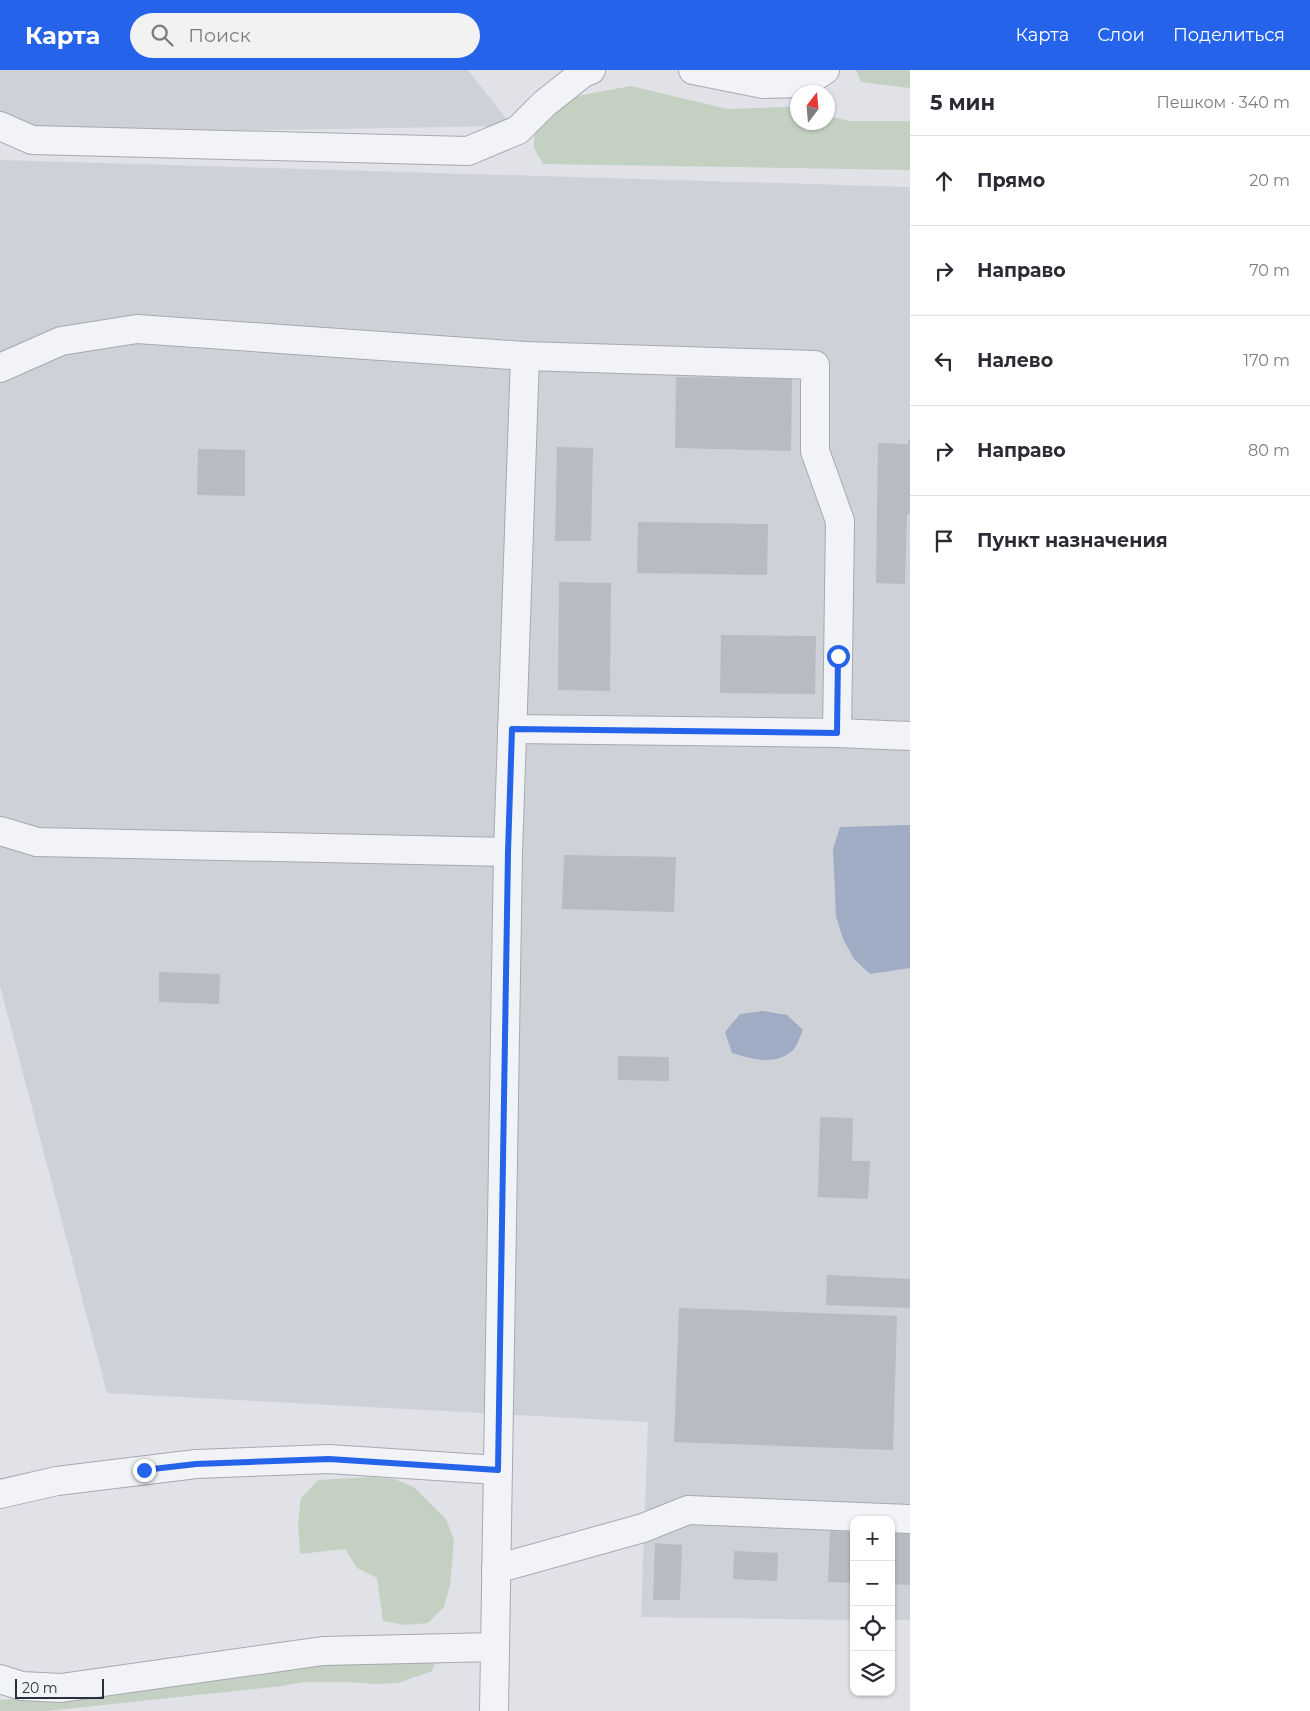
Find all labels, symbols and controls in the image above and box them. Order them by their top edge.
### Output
search box [130,13,480,58]
text: Карта [25,21,100,50]
icon: search [148,21,176,49]
text: Поиск [188,24,251,47]
text: Карта [1015,24,1069,46]
text: Слои [1097,24,1145,46]
text: Поделиться [1173,24,1285,46]
north arrow [790,85,835,130]
text: 5 мин [930,90,995,115]
text: Пешком · 340 m [1156,93,1290,112]
icon: ahead [930,167,958,195]
text: Прямо [977,169,1045,192]
text: 20 m [1249,171,1290,190]
icon: right [930,257,958,285]
text: Направо [977,259,1066,282]
text: 70 m [1249,261,1290,280]
icon: left [930,347,958,375]
text: Налево [977,349,1053,372]
text: 170 m [1243,351,1290,370]
icon: right [930,437,958,465]
text: Направо [977,439,1066,462]
text: 80 m [1248,441,1290,460]
icon: arrive [930,527,958,555]
text: Пункт назначения [977,529,1168,552]
route start [827,645,850,668]
route end [133,1459,156,1482]
map controls [850,1516,895,1696]
button: + [850,1516,895,1561]
button: − [850,1561,895,1606]
button: locate [850,1606,895,1651]
button: layers [850,1651,895,1696]
scale bar [15,1676,104,1699]
text: 20 m [22,1679,58,1697]

